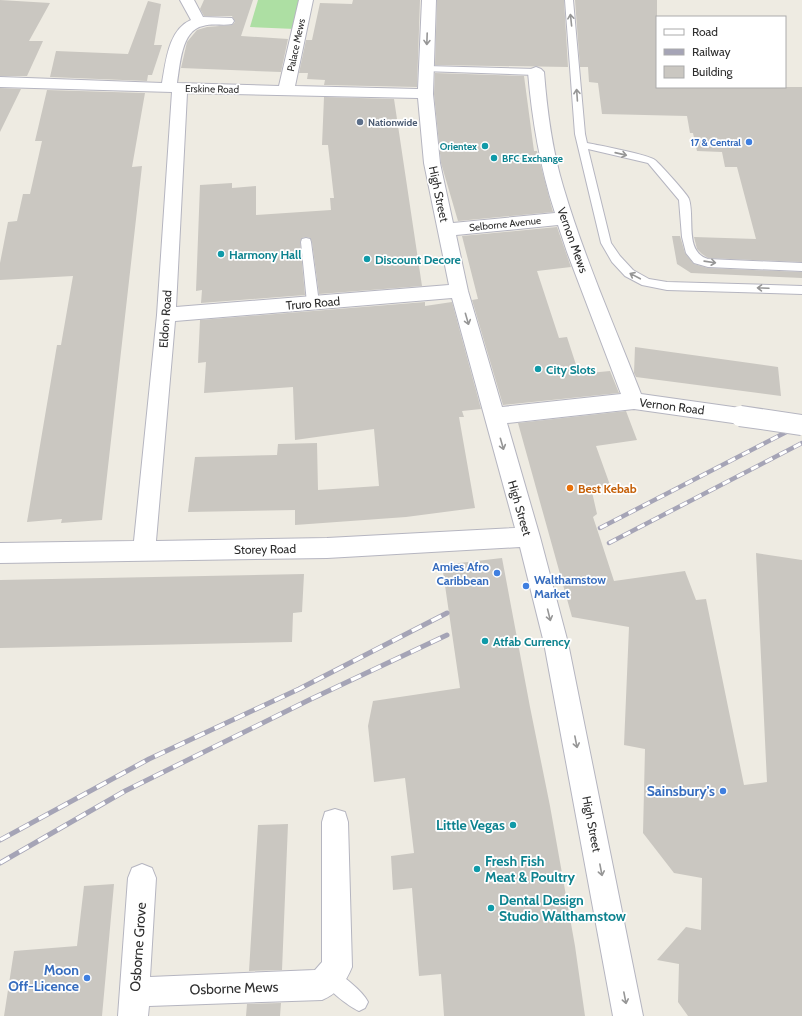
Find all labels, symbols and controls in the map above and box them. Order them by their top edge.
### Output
one-way arrow [567,14,575,27]
legend [656,16,786,88]
street label: Palace Mews [284,17,308,73]
text: Road [692,24,718,39]
one-way arrow [424,32,431,45]
text: Railway [692,44,730,59]
text: Building [692,64,734,79]
street label: Erskine Road [185,82,239,96]
one-way arrow [574,89,581,102]
place label: Nationwide [368,116,417,129]
marker: Nationwide [355,117,365,127]
place label: 17 & Central [691,136,741,149]
marker: 17 & Central [744,137,754,147]
place label: Orientex [440,140,477,153]
marker: Orientex [480,141,490,151]
one-way arrow [614,150,627,158]
place label: BFC Exchange [502,152,563,165]
marker: BFC Exchange [489,153,499,163]
street label: High Street [426,165,452,223]
street label: Vernon Mews [554,205,592,275]
street label: Selborne Avenue [468,214,542,234]
place label: Harmony Hall [229,247,301,262]
marker: Harmony Hall [216,249,226,259]
place label: Discount Decore [375,252,461,267]
marker: Discount Decore [362,254,372,264]
one-way arrow [703,258,716,266]
one-way arrow [629,272,641,279]
one-way arrow [757,285,770,292]
street label: Eldon Road [155,289,175,349]
street label: Truro Road [285,293,341,313]
one-way arrow [464,312,471,325]
place label: City Slots [546,362,596,377]
marker: City Slots [533,364,543,374]
street label: Vernon Road [639,395,705,417]
one-way arrow [499,437,506,450]
street label: High Street [505,479,535,537]
place label: Best Kebab [578,481,637,496]
marker: Best Kebab [565,483,575,493]
street label: Storey Road [234,541,296,557]
place label: Amies Afro Caribbean [432,559,489,588]
marker: Amies Afro Caribbean [492,568,502,578]
place label: Walthamstow Market [534,572,606,601]
marker: Walthamstow Market [521,581,531,591]
one-way arrow [546,609,553,622]
place label: Atfab Currency [493,634,571,649]
marker: Atfab Currency [480,636,490,646]
one-way arrow [572,736,580,749]
place label: Sainsbury's [647,782,715,800]
marker: Sainsbury's [718,786,728,796]
street label: High Street [579,795,605,853]
place label: Little Vegas [436,816,505,834]
marker: Little Vegas [508,820,518,830]
place label: Fresh Fish Meat & Poultry [485,852,575,886]
one-way arrow [597,863,605,876]
marker: Fresh Fish Meat & Poultry [472,864,482,874]
place label: Dental Design Studio Walthamstow [499,891,627,925]
street label: Osborne Grove [126,902,150,992]
marker: Dental Design Studio Walthamstow [486,903,496,913]
place label: Moon Off-Licence [8,961,79,995]
marker: Moon Off-Licence [82,973,92,983]
street label: Osborne Mews [189,977,279,999]
one-way arrow [621,991,629,1004]

